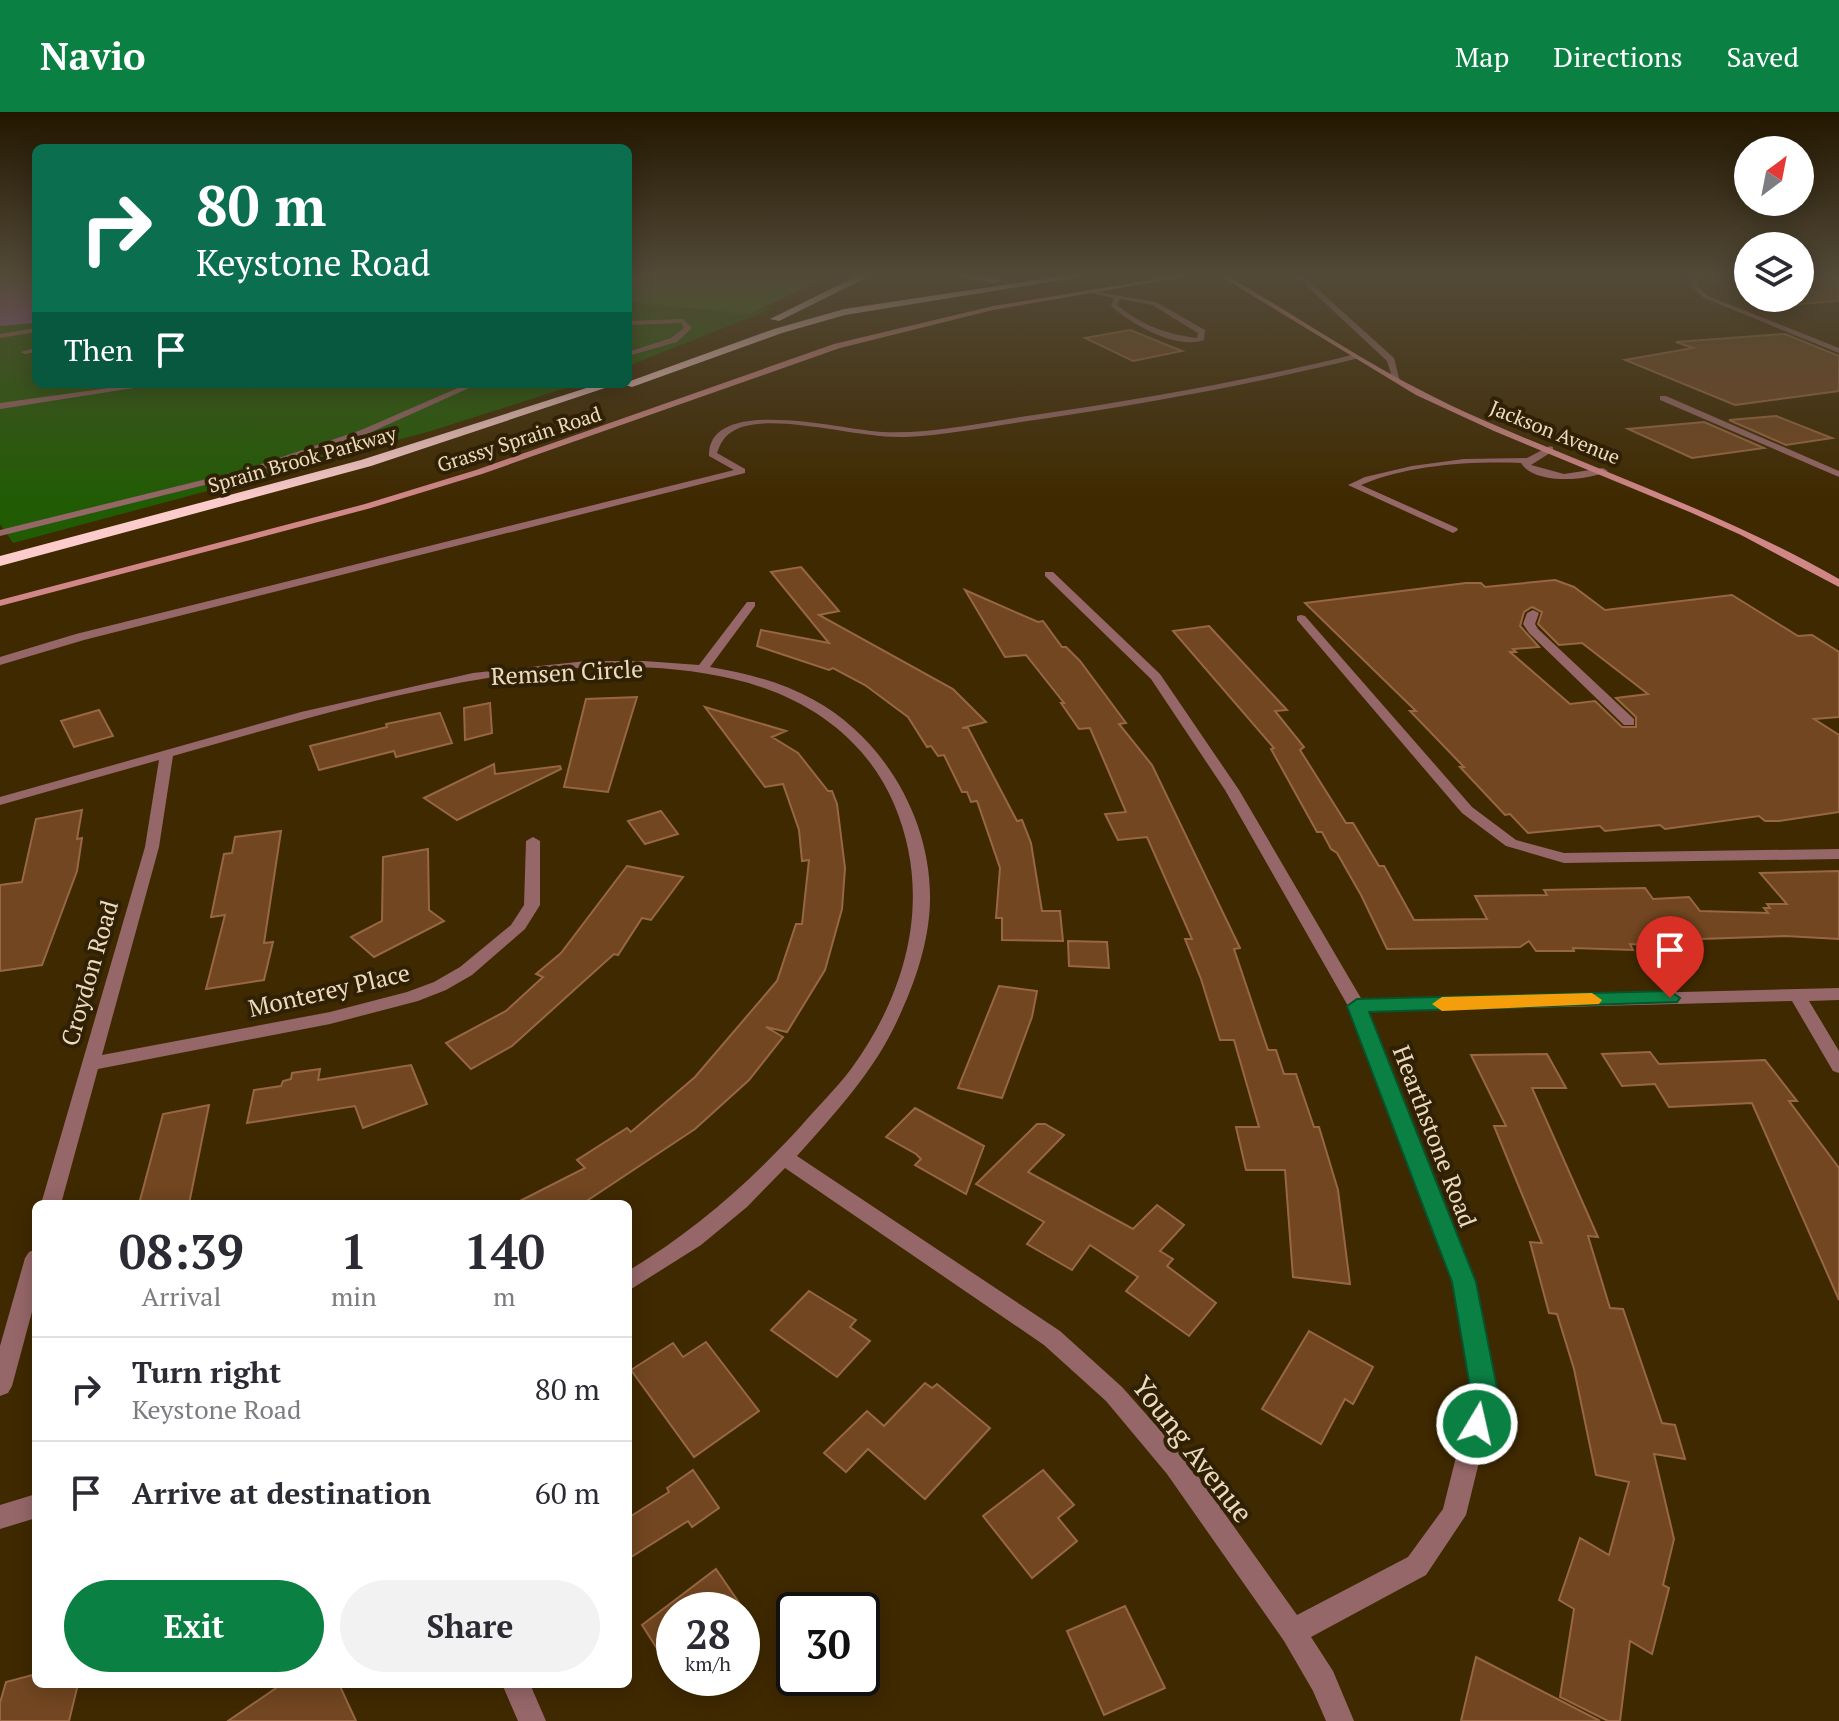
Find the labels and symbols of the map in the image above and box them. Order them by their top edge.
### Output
north arrow [1734,136,1814,216]
street label: Jackson Avenue [1486,394,1624,470]
street label: Grassy Sprain Road [433,400,605,478]
street label: Sprain Brook Parkway [205,419,400,499]
street label: Remsen Circle [490,652,644,692]
street label: Croydon Road [53,897,125,1049]
pin [1636,916,1704,998]
street label: Monterey Place [245,956,413,1024]
street label: Hearthstone Road [1386,1041,1484,1231]
street label: Young Avenue [1124,1368,1262,1530]
position arrow [1435,1382,1519,1466]
speed limit sign: 30 [776,1592,880,1696]

